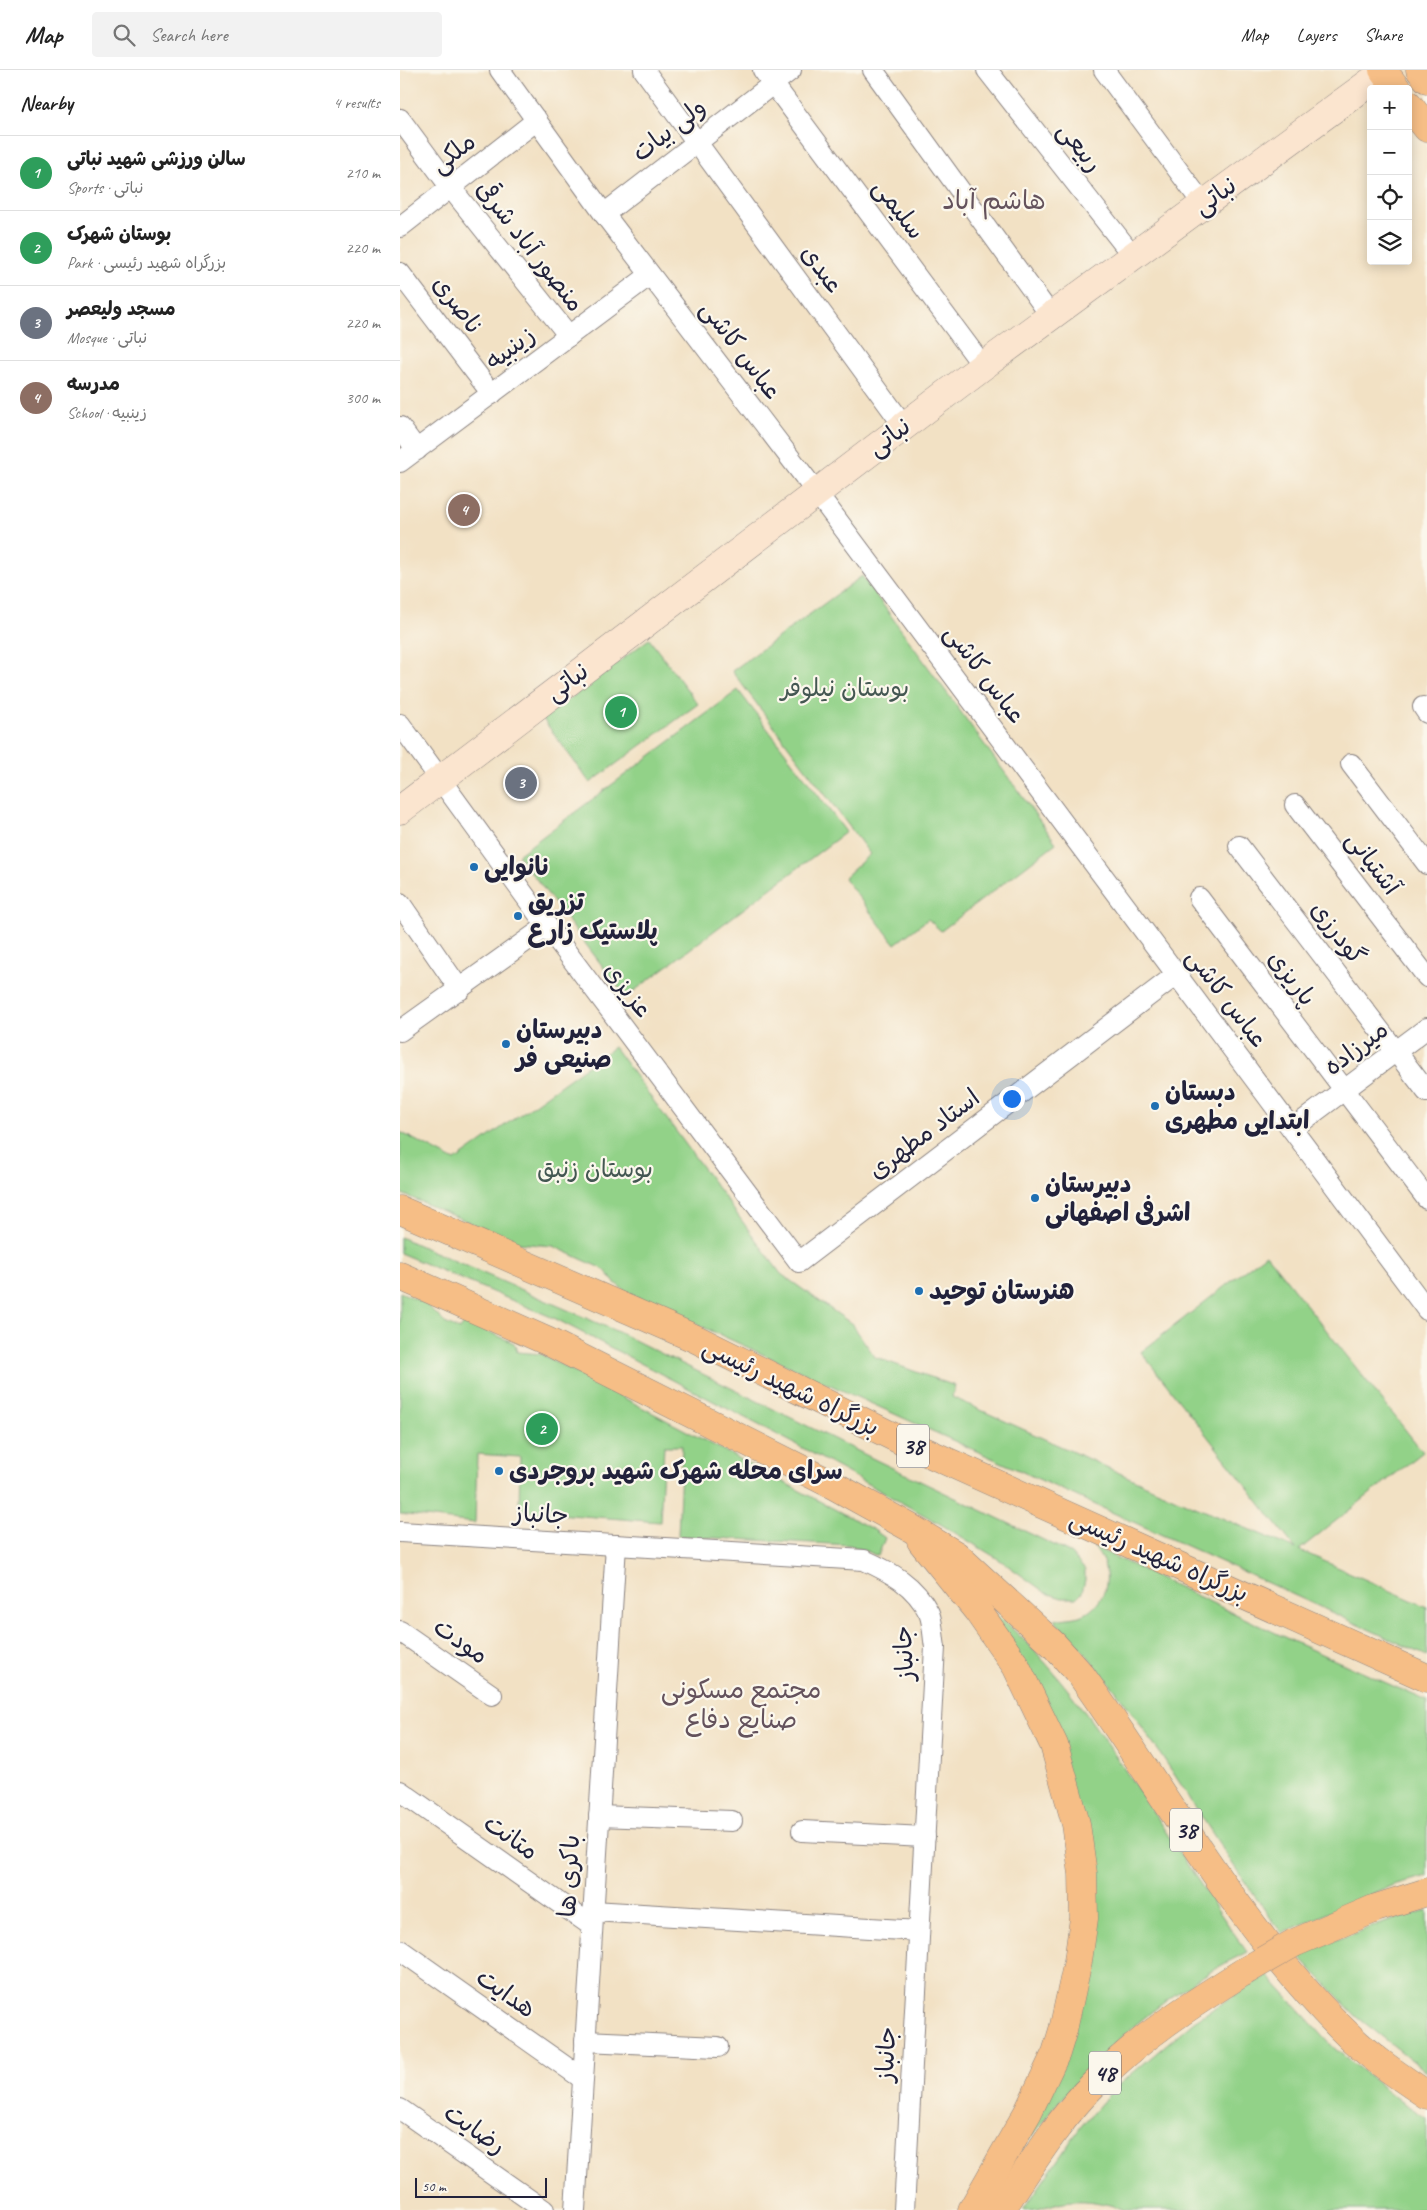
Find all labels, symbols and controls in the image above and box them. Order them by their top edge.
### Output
search box [92,12,442,57]
text: Map [25,20,62,50]
icon: search [110,21,138,49]
text: Search here [150,23,228,47]
text: Map [1241,24,1269,46]
text: Layers [1297,24,1336,46]
text: Share [1364,24,1402,46]
map controls [1367,85,1412,265]
button: + [1367,85,1412,130]
text: Nearby [20,90,73,116]
street label: ولی بیات [625,91,713,169]
text: 4 results [333,93,380,113]
street label: ربیعی [1050,115,1110,179]
street label: ملکی [424,125,482,181]
button: − [1367,130,1412,175]
text: سالن ورزشی شهید نباتی [67,147,246,171]
text: 1 [32,163,40,183]
text: 210 m [346,163,380,183]
street label: نباتی [1187,169,1243,223]
street label: سلیمی [866,172,932,246]
street label: منصور آباد شرقی [469,174,591,318]
button: locate [1367,175,1412,220]
text: Sports · نباتی [67,178,143,198]
district label: هاشم آباد [942,184,1046,220]
button: layers [1367,220,1412,265]
text: بوستان شهرک [67,222,171,246]
text: 2 [32,238,40,258]
text: 220 m [346,238,380,258]
street label: عبدی [794,238,850,300]
text: Park · بزرگراه شهید رئیسی [67,253,226,273]
street label: ناصری [425,269,491,341]
street label: عباس کاشی [693,294,789,406]
text: مسجد ولیعصر [67,297,176,321]
text: 3 [32,313,40,333]
text: 220 m [346,313,380,333]
street label: زینبیه [479,319,541,377]
text: Mosque · نباتی [67,328,147,348]
text: مدرسه [67,372,120,396]
text: 4 [32,388,40,408]
text: 300 m [346,388,380,408]
text: School · زینبیه [67,403,147,423]
street label: نباتی [861,410,917,464]
pin: 4 [448,491,480,529]
street label: عباس کاشی [937,618,1033,730]
street label: نباتی [539,655,595,709]
park label: بوستان نیلوفر [779,672,909,704]
pin: 1 [605,693,637,731]
pin: 3 [505,764,537,802]
street label: آشتیانی [1339,825,1408,902]
place label: نانوایی [484,851,551,883]
marker: نانوایی [468,861,480,873]
place label: تزریق پلاستیک زارع [528,886,658,948]
street label: گودرزی [1303,895,1373,971]
marker: تزریق پلاستیک زارع [512,910,524,922]
street label: عباس کاشی [1179,942,1275,1054]
street label: پاریزی [1261,944,1323,1012]
street label: عزیزی [597,956,659,1024]
street label: میرزاده [1317,1013,1395,1083]
place label: دبیرستان صنیعی فر [514,1014,612,1075]
marker: دبیرستان صنیعی فر [500,1038,512,1050]
place label: دبستان ابتدایی مطهری [1165,1076,1309,1137]
street label: استاد مطهری [862,1082,986,1186]
your location [999,1086,1025,1112]
marker: دبستان ابتدایی مطهری [1149,1100,1161,1112]
park label: بوستان زنبق [537,1153,653,1185]
place label: دبیرستان اشرفی اصفهانی [1045,1168,1190,1229]
marker: دبیرستان اشرفی اصفهانی [1029,1192,1041,1204]
place label: هنرستان توحید [929,1275,1074,1307]
marker: هنرستان توحید [913,1285,925,1297]
street label: بزرگراه شهید رئیسی [698,1330,884,1444]
pin: 2 [526,1410,558,1448]
road number: 38 [897,1424,929,1468]
place label: سرای محله شهرک شهید بروجردی [509,1455,843,1487]
marker: سرای محله شهرک شهید بروجردی [493,1465,505,1477]
street label: جانباز [511,1496,569,1531]
street label: بزرگراه شهید رئیسی [1065,1502,1253,1610]
street label: مودت [427,1611,495,1671]
street label: جانباز [887,1625,922,1683]
district label: مجتمع مسکونی صنایع دفاع [661,1673,821,1738]
street label: متانت [477,1807,545,1867]
road number: 38 [1170,1808,1202,1852]
street label: باکری ها [551,1834,587,1918]
street label: هدایت [470,1961,542,2025]
street label: جانباز [868,2026,903,2084]
road number: 48 [1089,2052,1121,2095]
street label: رضایت [438,2096,512,2162]
scale bar [415,2175,548,2198]
text: 50 m [422,2178,446,2195]

